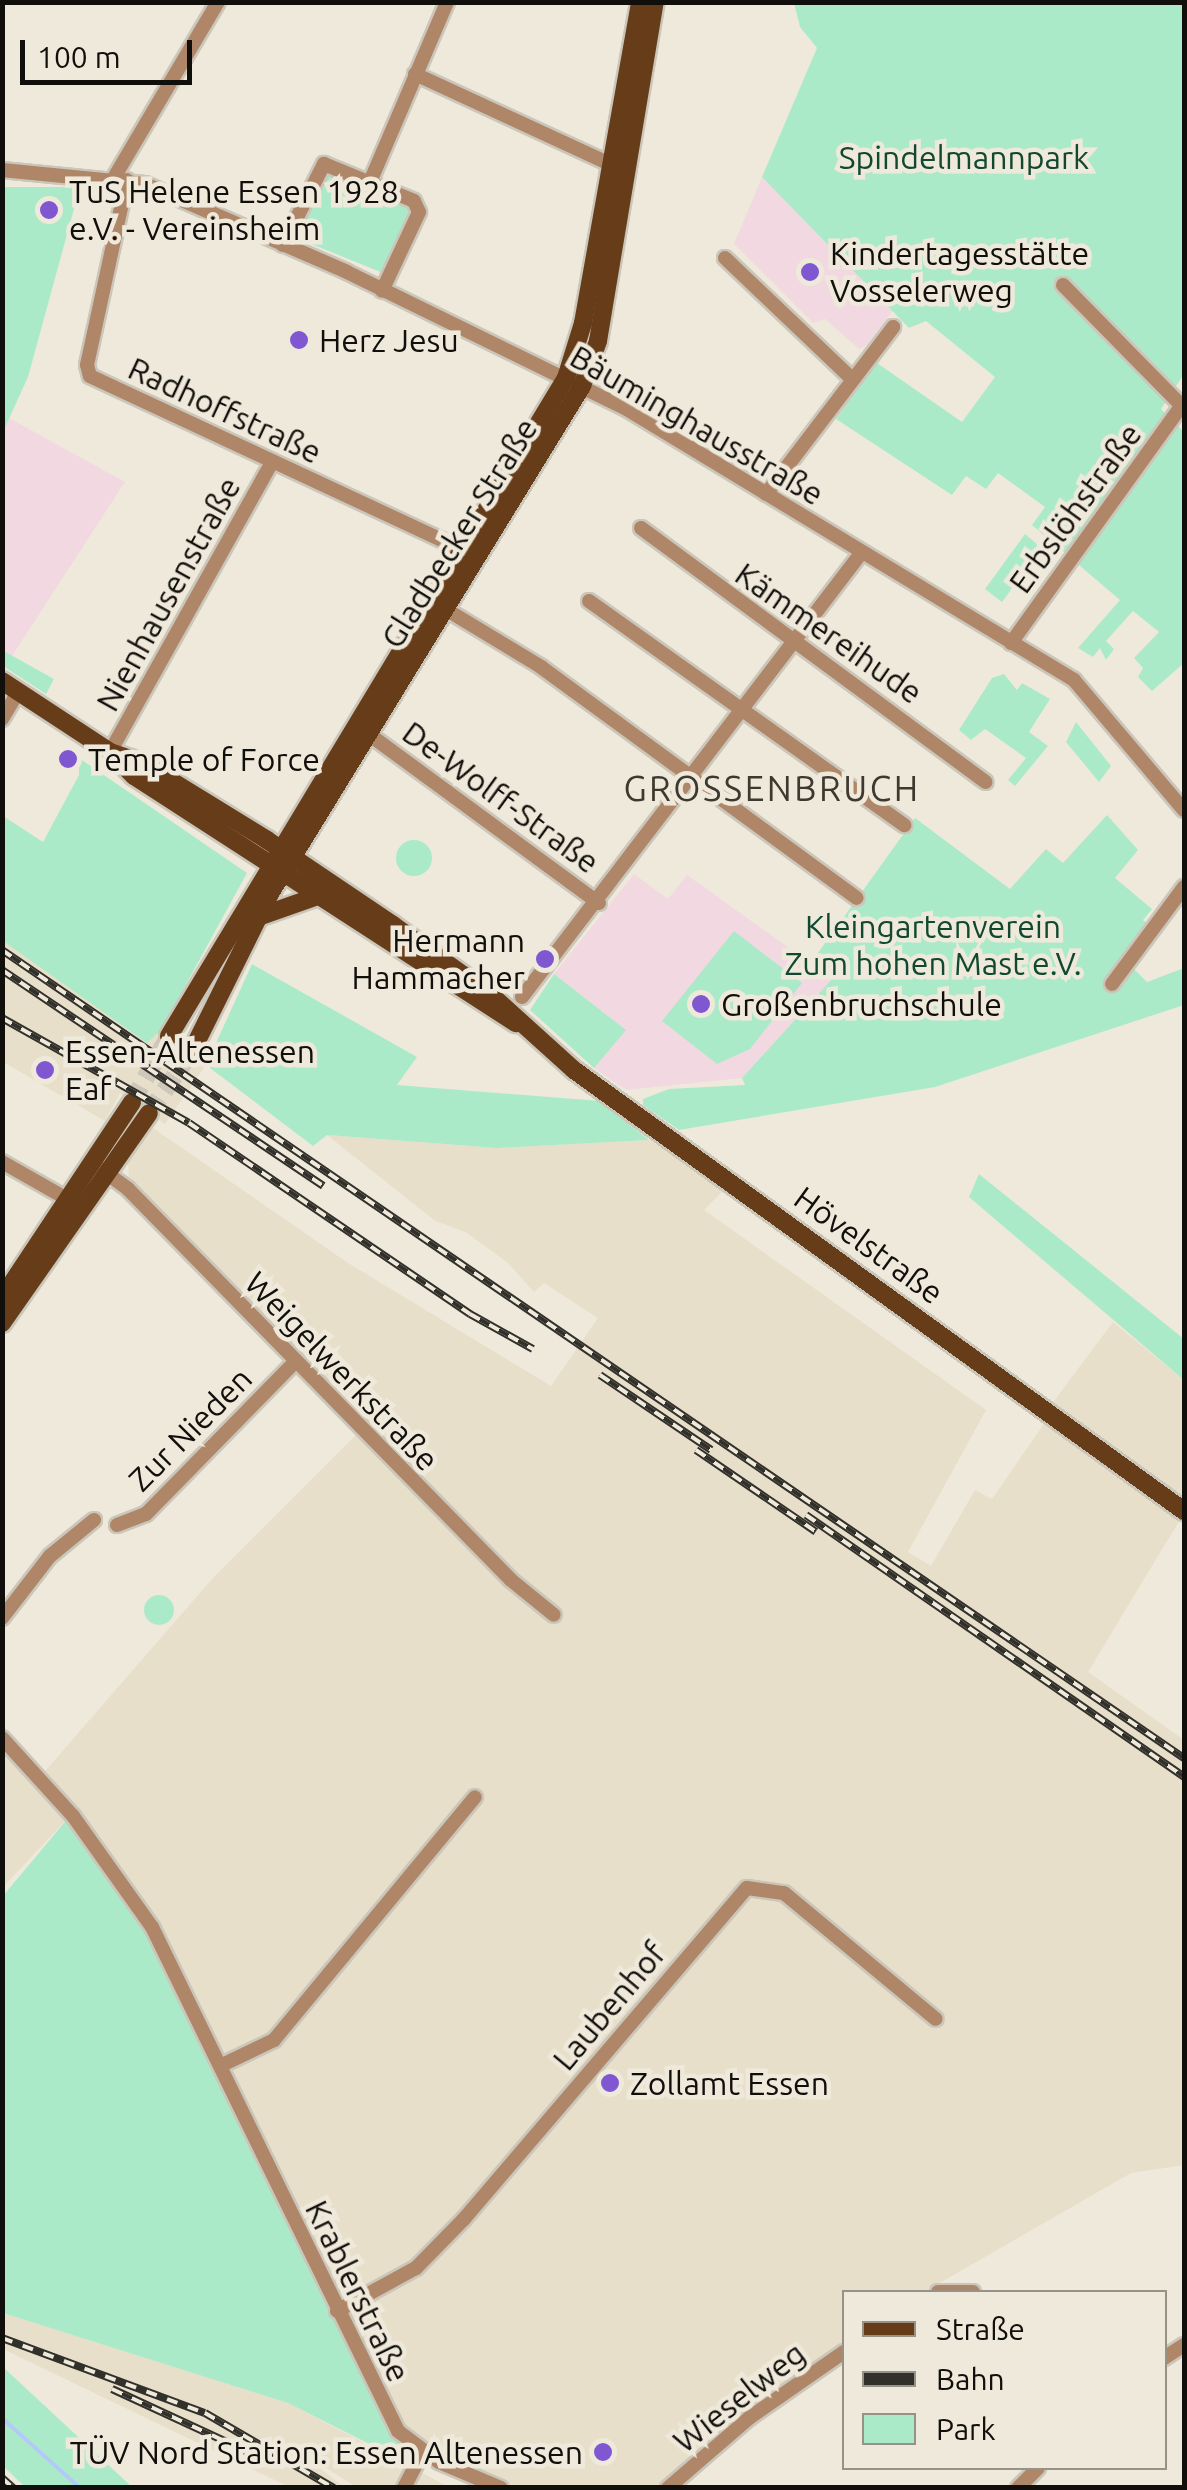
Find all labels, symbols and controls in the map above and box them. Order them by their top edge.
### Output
scale bar [25,20,198,82]
text: 100 m [37,40,121,74]
park label: Spindelmannpark [839,138,1089,176]
place label: TuS Helene Essen 1928 e.V. - Vereinsheim [69,173,399,248]
marker: TuS Helene Essen 1928 e.V. - Vereinsheim [38,199,60,221]
place label: Kindertagesstätte Vosselerweg [830,235,1089,310]
marker: Kindertagesstätte Vosselerweg [799,261,821,283]
place label: Herz Jesu [319,321,459,359]
marker: Herz Jesu [288,329,310,351]
street label: Bäuminghausstraße [564,337,830,513]
street label: Radhoffstraße [122,349,328,471]
street label: Gladbecker Straße [373,411,545,655]
street label: Erbslöhstraße [1001,416,1149,600]
street label: Nienhausenstraße [88,470,248,718]
street label: Kämmereihude [728,554,930,712]
street label: De-Wolff-Straße [395,713,607,881]
place label: Temple of Force [88,740,320,778]
marker: Temple of Force [57,748,79,770]
district label: GROSSENBRUCH [623,767,921,809]
park label: Kleingartenverein Zum hohen Mast e.V. [784,908,1082,983]
place label: Hermann Hammacher [352,922,525,997]
marker: Hermann Hammacher [534,948,556,970]
place label: Großenbruchschule [721,985,1002,1023]
marker: Großenbruchschule [690,993,712,1015]
place label: Essen-Altenessen Eaf [65,1033,315,1108]
marker: Essen-Altenessen Eaf [34,1059,56,1081]
street label: Hövelstraße [787,1178,951,1312]
street label: Weigelwerkstraße [237,1264,447,1478]
street label: Zur Nieden [120,1359,260,1499]
street label: Laubenhof [545,1934,673,2078]
place label: Zollamt Essen [630,2064,829,2102]
marker: Zollamt Essen [599,2072,621,2094]
street label: Krablerstraße [298,2194,418,2388]
legend [842,2290,1167,2470]
text: Straße [936,2312,1025,2346]
street label: Wieselweg [666,2334,812,2460]
text: Bahn [936,2362,1005,2396]
text: Park [936,2412,996,2446]
place label: TÜV Nord Station: Essen Altenessen [70,2433,583,2471]
marker: TÜV Nord Station: Essen Altenessen [592,2441,614,2463]

